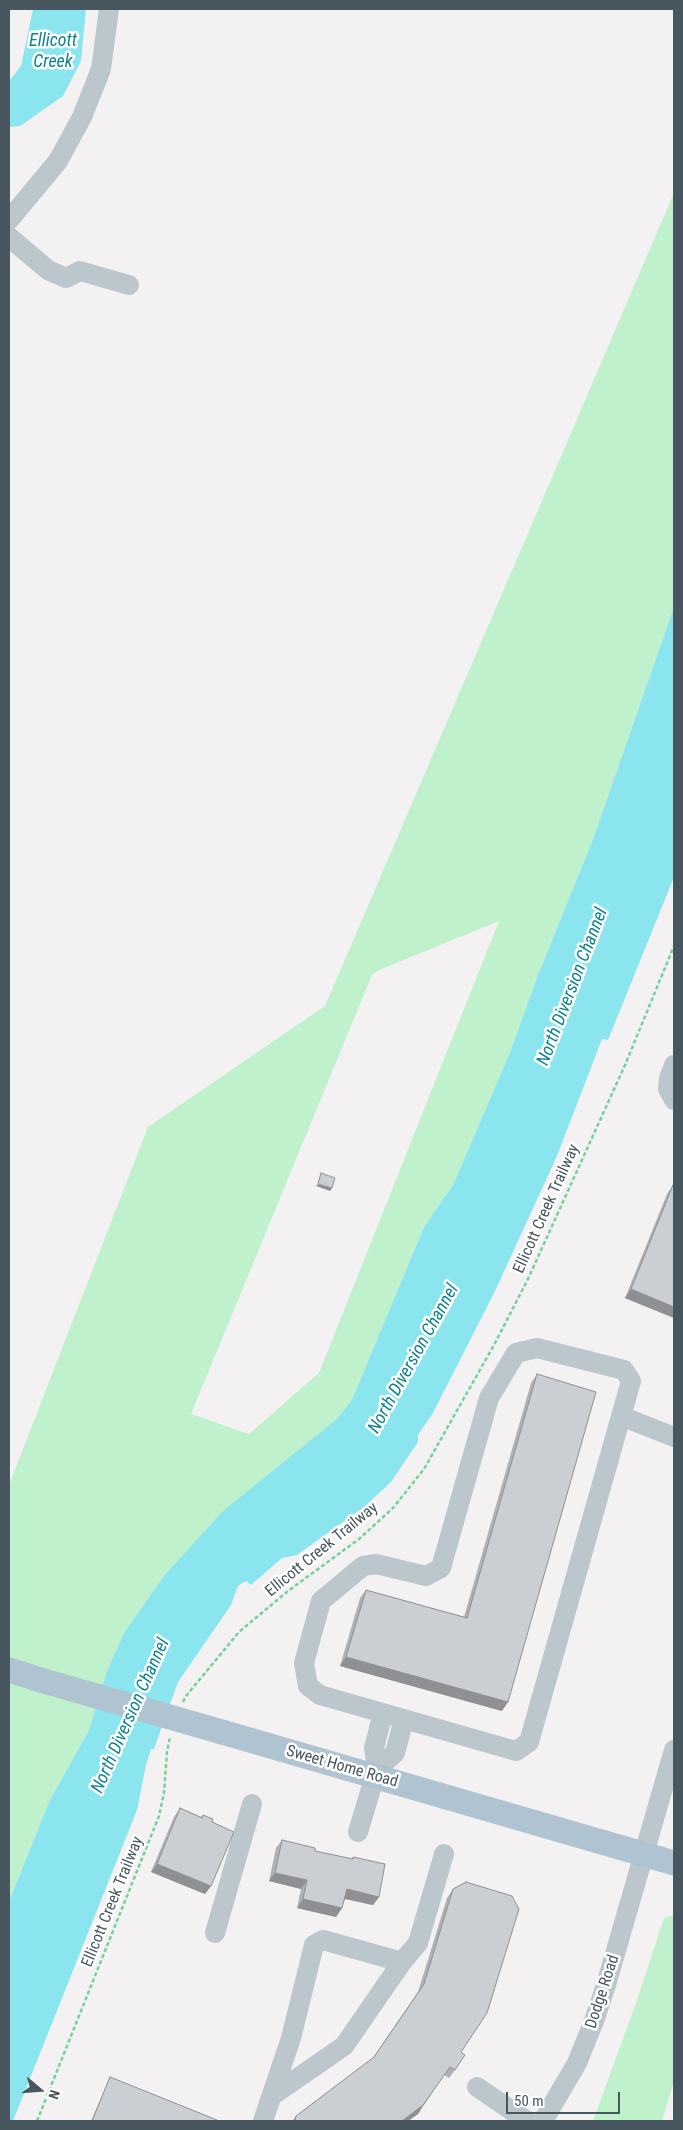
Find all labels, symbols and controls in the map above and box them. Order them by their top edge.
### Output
water label: Ellicott Creek [29,30,77,72]
water label: North Diversion Channel [533,905,613,1069]
street label: Ellicott Creek Trailway [510,1142,584,1276]
water label: North Diversion Channel [364,1281,464,1437]
street label: Ellicott Creek Trailway [262,1499,382,1601]
water label: North Diversion Channel [87,1635,175,1797]
street label: Sweet Home Road [284,1742,400,1792]
street label: Ellicott Creek Trailway [78,1834,148,1970]
street label: Dodge Road [582,1953,624,2031]
north arrow [15,2065,65,2115]
scale bar [508,2082,622,2114]
text: N [45,2088,63,2101]
text: 50 m [514,2092,544,2110]

